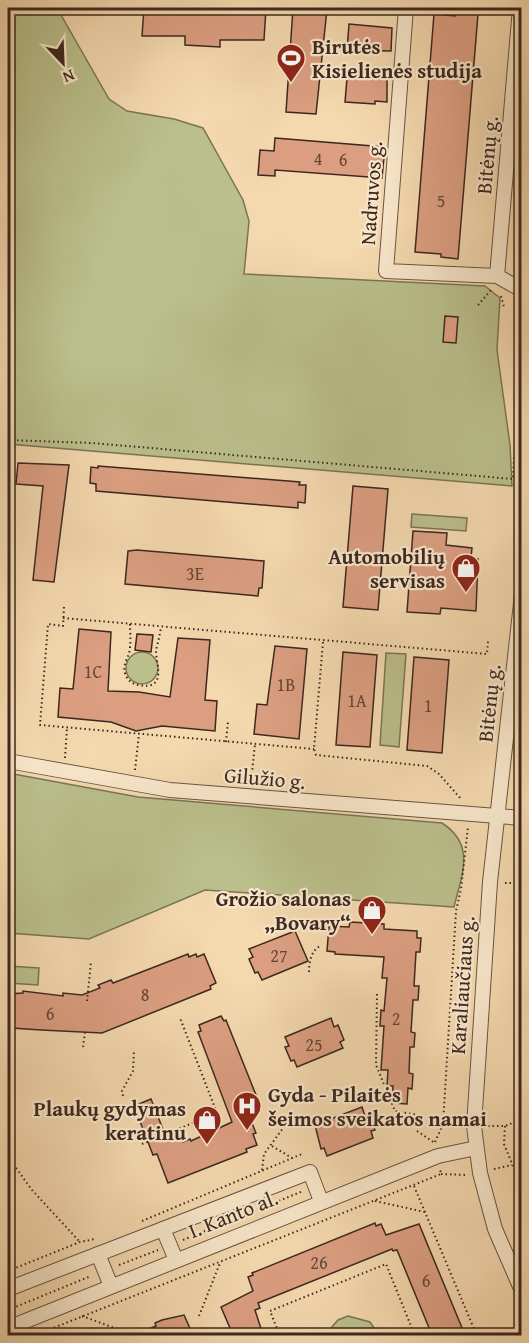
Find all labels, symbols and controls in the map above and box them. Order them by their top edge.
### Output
place label: Birutės Kisielienės studija [312,31,482,86]
north arrow [33,33,93,93]
sports icon: Birutės Kisielienės studija [275,42,307,84]
text: N [59,64,78,90]
street label: Bitėnų g. [468,115,506,195]
street label: Nadruvos g. [352,140,390,246]
house number: 4 [314,145,322,172]
house number: 6 [339,146,347,173]
house number: 5 [437,187,445,214]
place label: Automobilių servisas [328,541,445,596]
shop icon: Automobilių servisas [450,552,482,594]
house number: 3E [186,560,204,587]
house number: 1C [84,658,102,685]
street label: Bitėnų g. [469,662,509,744]
house number: 1B [277,671,295,698]
house number: 1A [347,687,367,714]
house number: 1 [424,692,432,719]
street label: Gilužio g. [223,759,307,797]
place label: Grožio salonas „Bovary“ [216,883,351,938]
shop icon: Grožio salonas „Bovary“ [356,894,388,936]
street label: Karaliaučiaus g. [442,915,482,1055]
house number: 27 [270,942,288,969]
house number: 8 [141,981,149,1008]
house number: 6 [46,1000,54,1027]
house number: 2 [392,1005,400,1032]
house number: 25 [305,1031,323,1058]
place label: Gyda - Pilaitės šeimos sveikatos namai [268,1079,487,1134]
hospital icon: Gyda - Pilaitės šeimos sveikatos namai [231,1090,263,1132]
place label: Plaukų gydymas keratinu [33,1093,186,1148]
shop icon: Plaukų gydymas keratinu [191,1104,223,1146]
street label: I. Kanto al. [184,1182,282,1246]
house number: 26 [310,1249,328,1276]
house number: 6 [422,1267,430,1294]

